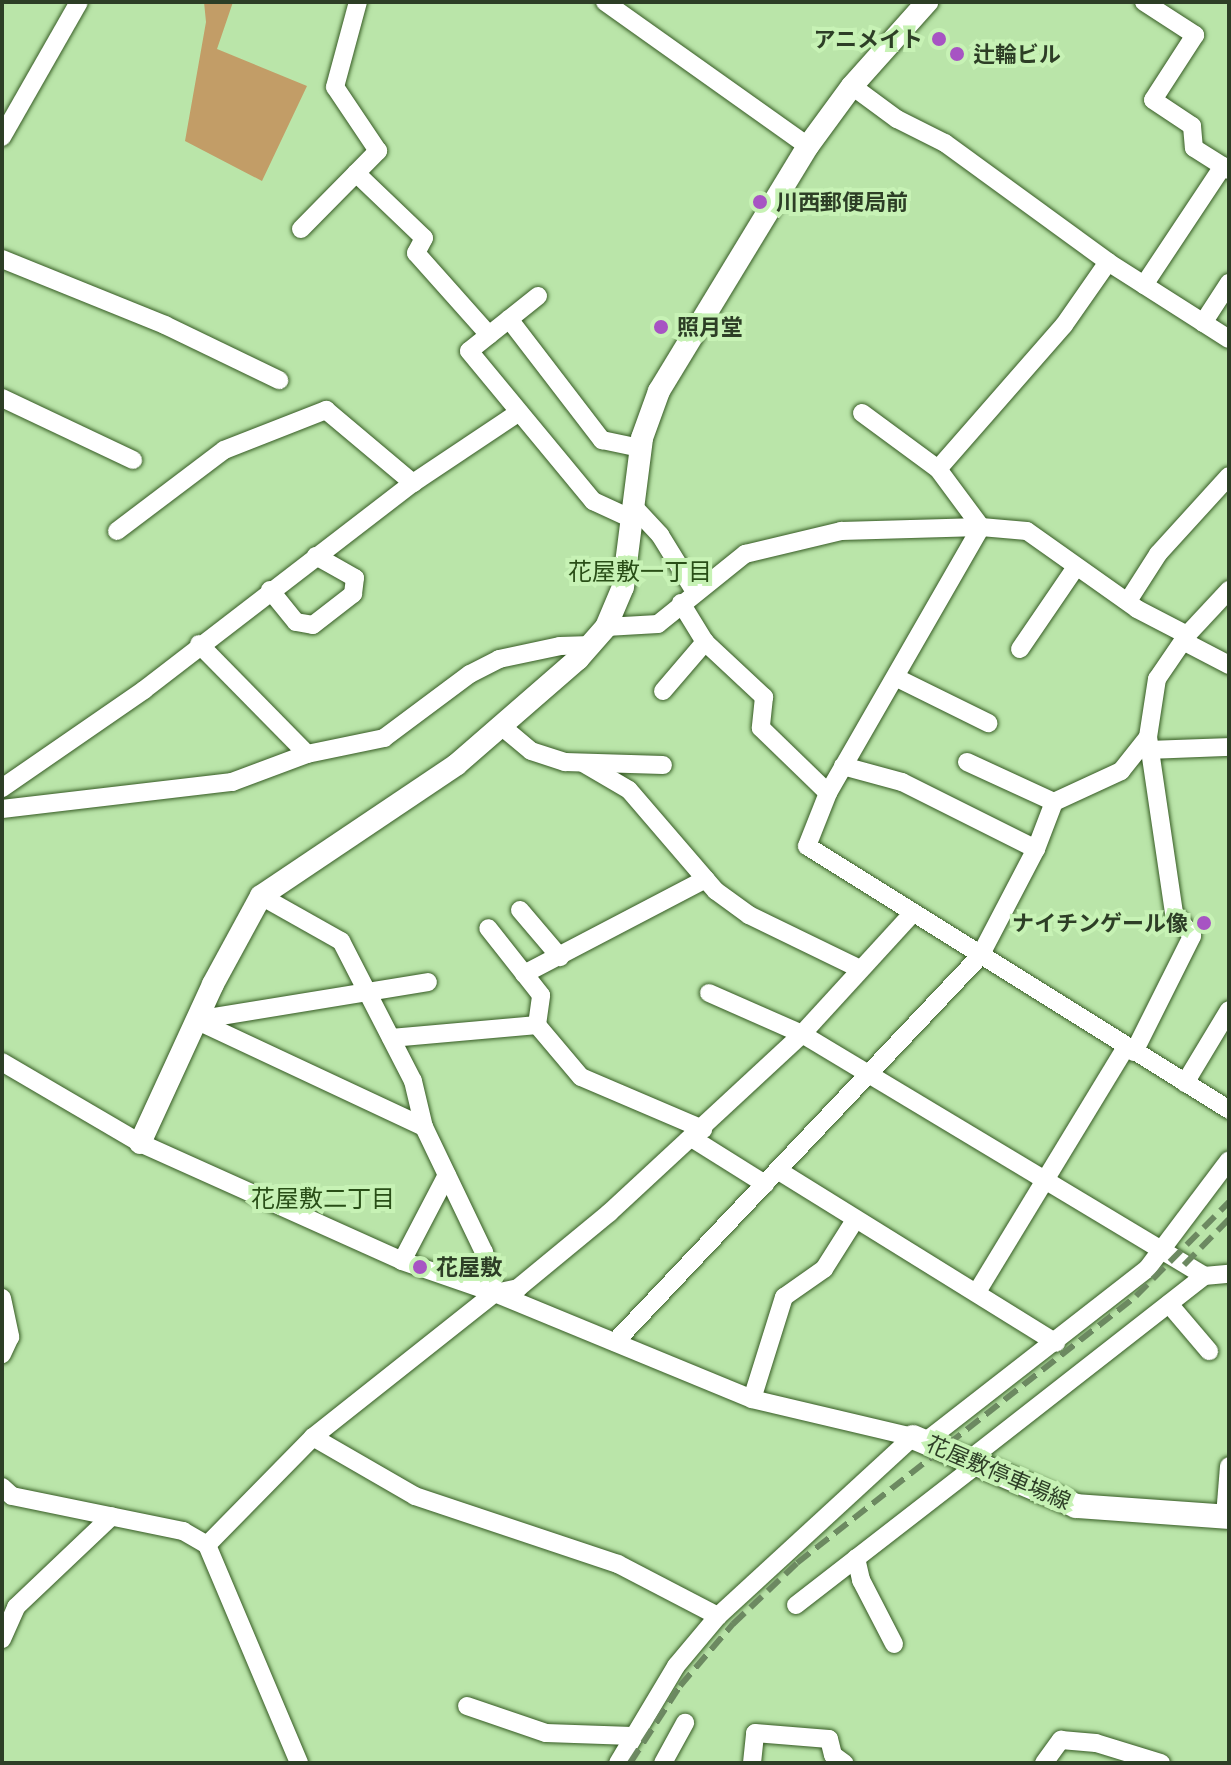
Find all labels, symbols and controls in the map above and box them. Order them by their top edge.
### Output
place label: アニメイト [813,26,923,52]
marker: アニメイト [930,30,948,48]
place label: 辻輪ビル [973,41,1061,67]
marker: 辻輪ビル [948,45,966,63]
place label: 川西郵便局前 [776,189,908,215]
marker: 川西郵便局前 [751,193,769,211]
place label: 照月堂 [677,314,743,340]
marker: 照月堂 [652,318,670,336]
district label: 花屋敷一丁目 [568,557,712,585]
place label: ナイチンゲール像 [1012,910,1188,936]
marker: ナイチンゲール像 [1195,914,1213,932]
district label: 花屋敷二丁目 [251,1184,395,1212]
place label: 花屋敷 [436,1254,502,1280]
marker: 花屋敷 [411,1258,429,1276]
street label: 花屋敷停車場線 [923,1430,1075,1514]

